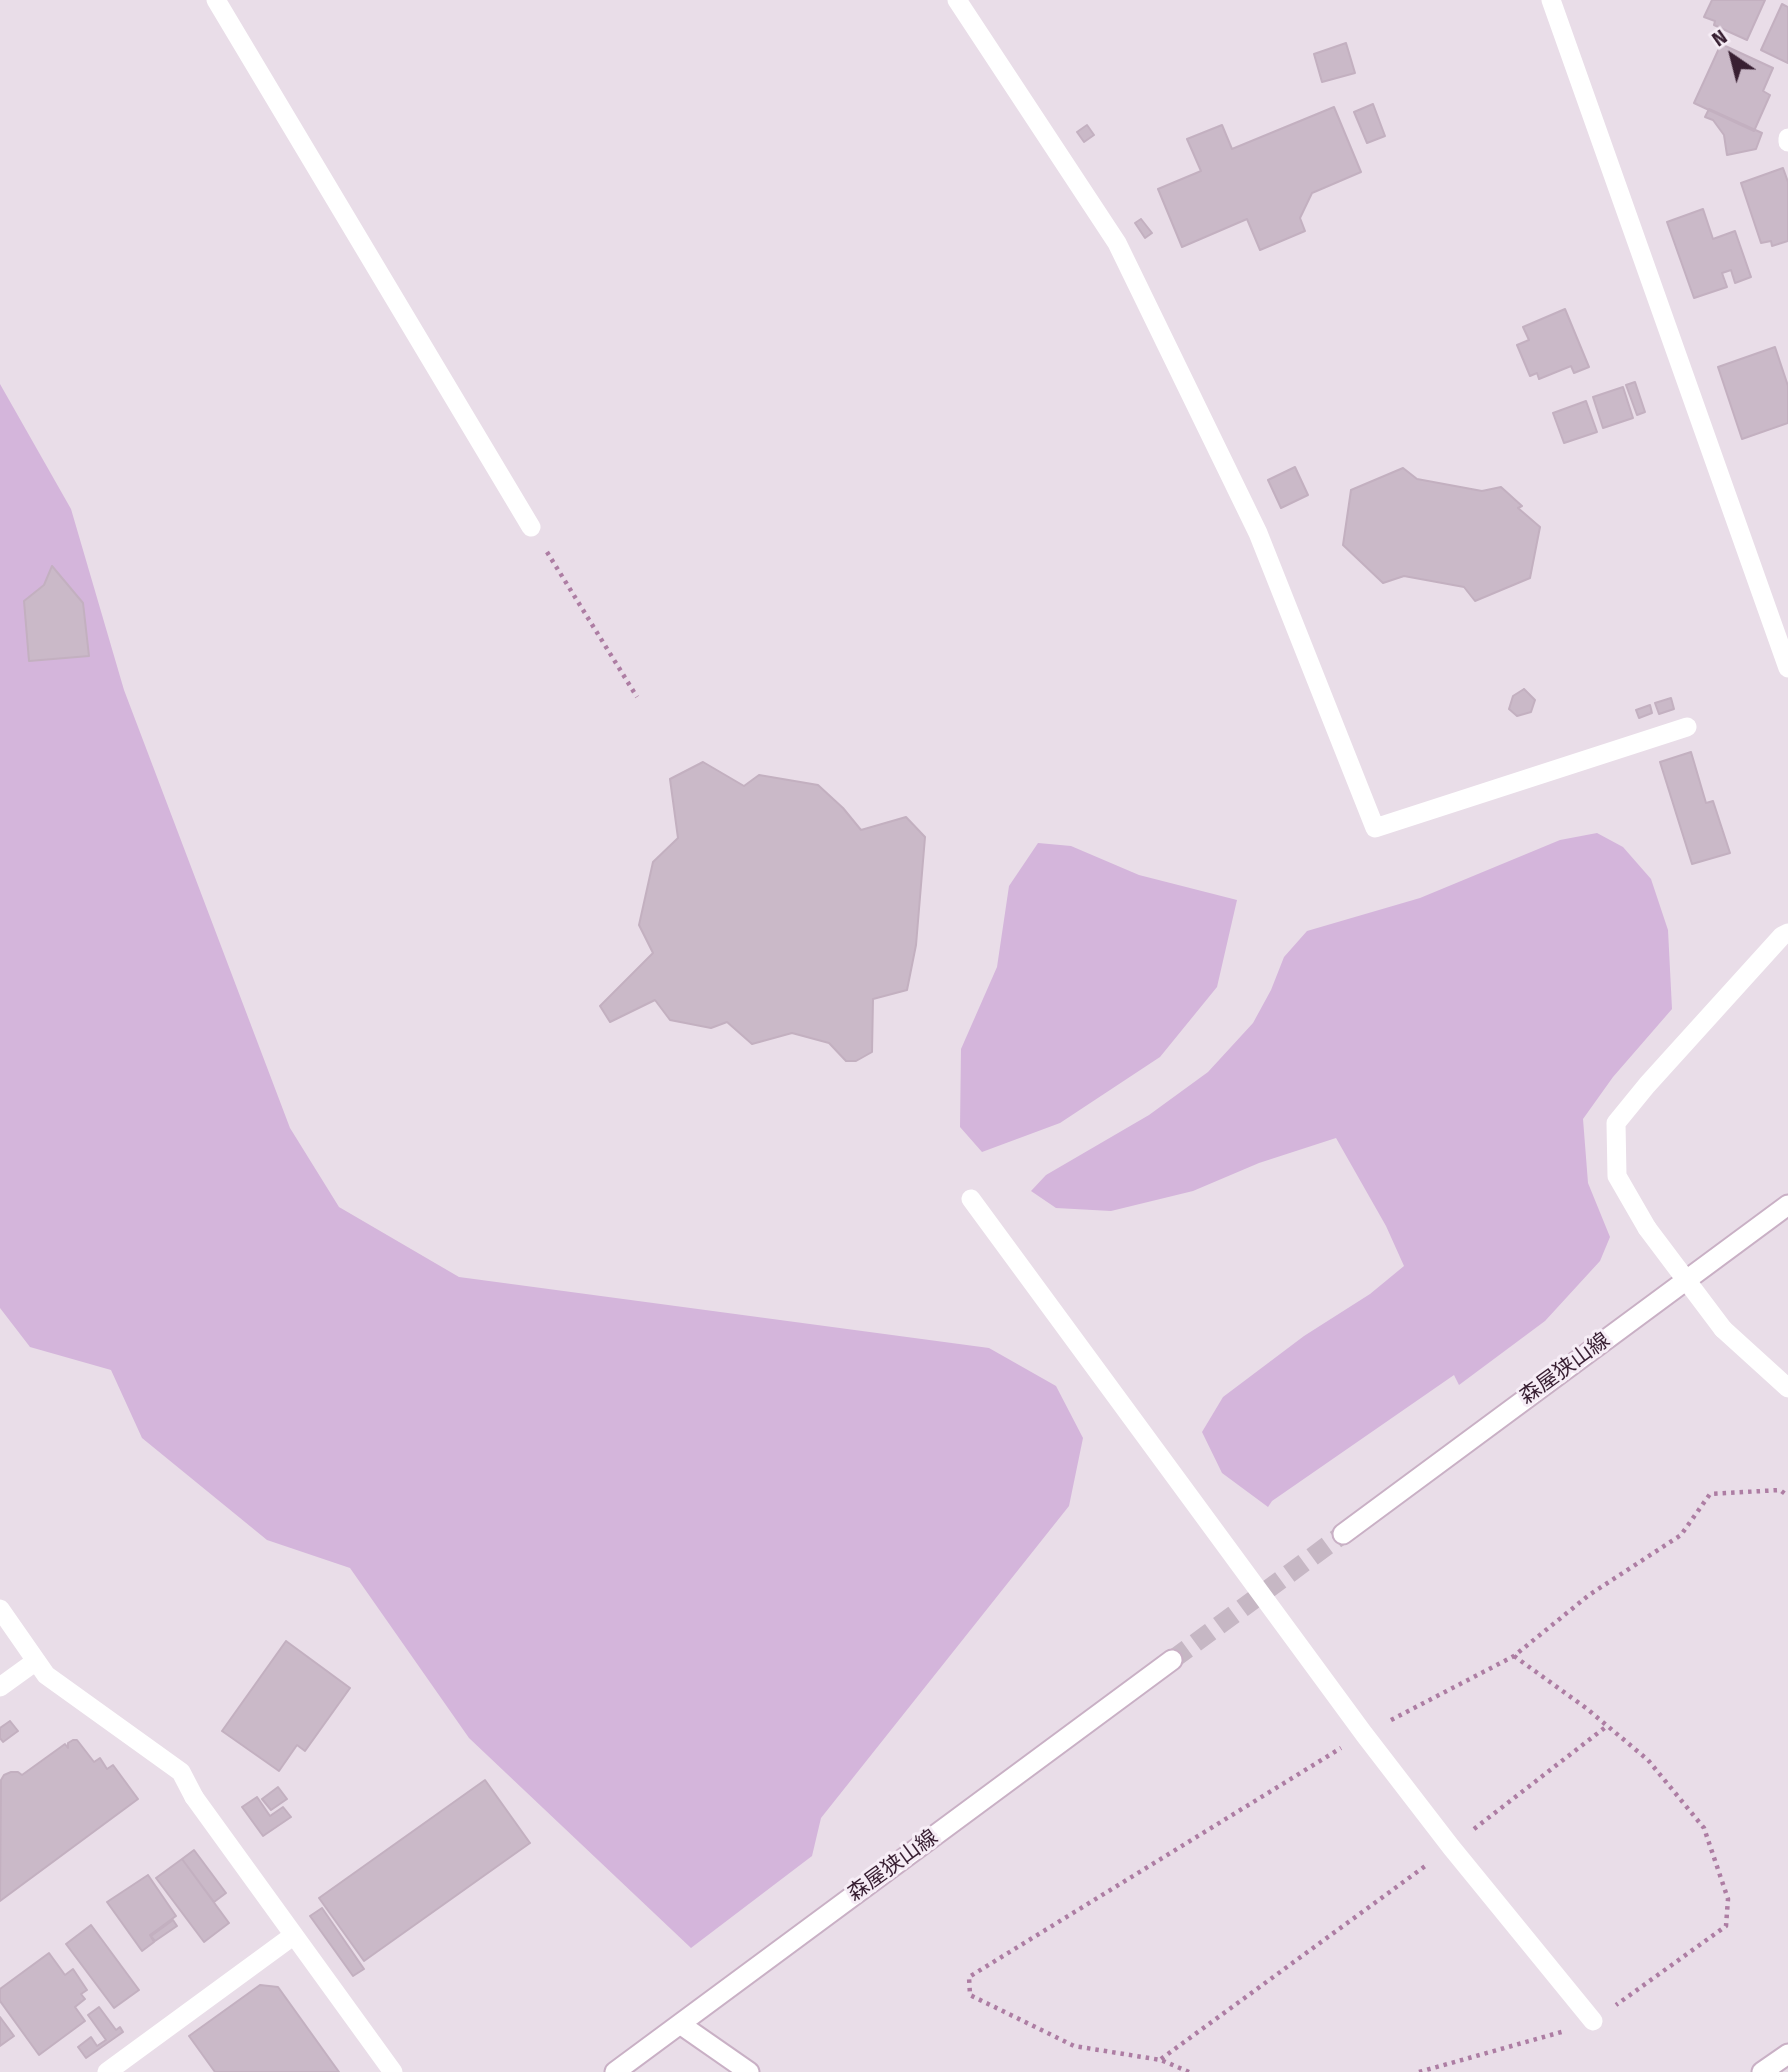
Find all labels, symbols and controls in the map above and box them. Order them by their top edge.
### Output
north arrow [1697,21,1767,91]
text: N [1708,25,1731,51]
street label: 森屋狭山線 [1515,1328,1615,1410]
street label: 森屋狭山線 [843,1825,943,1907]

